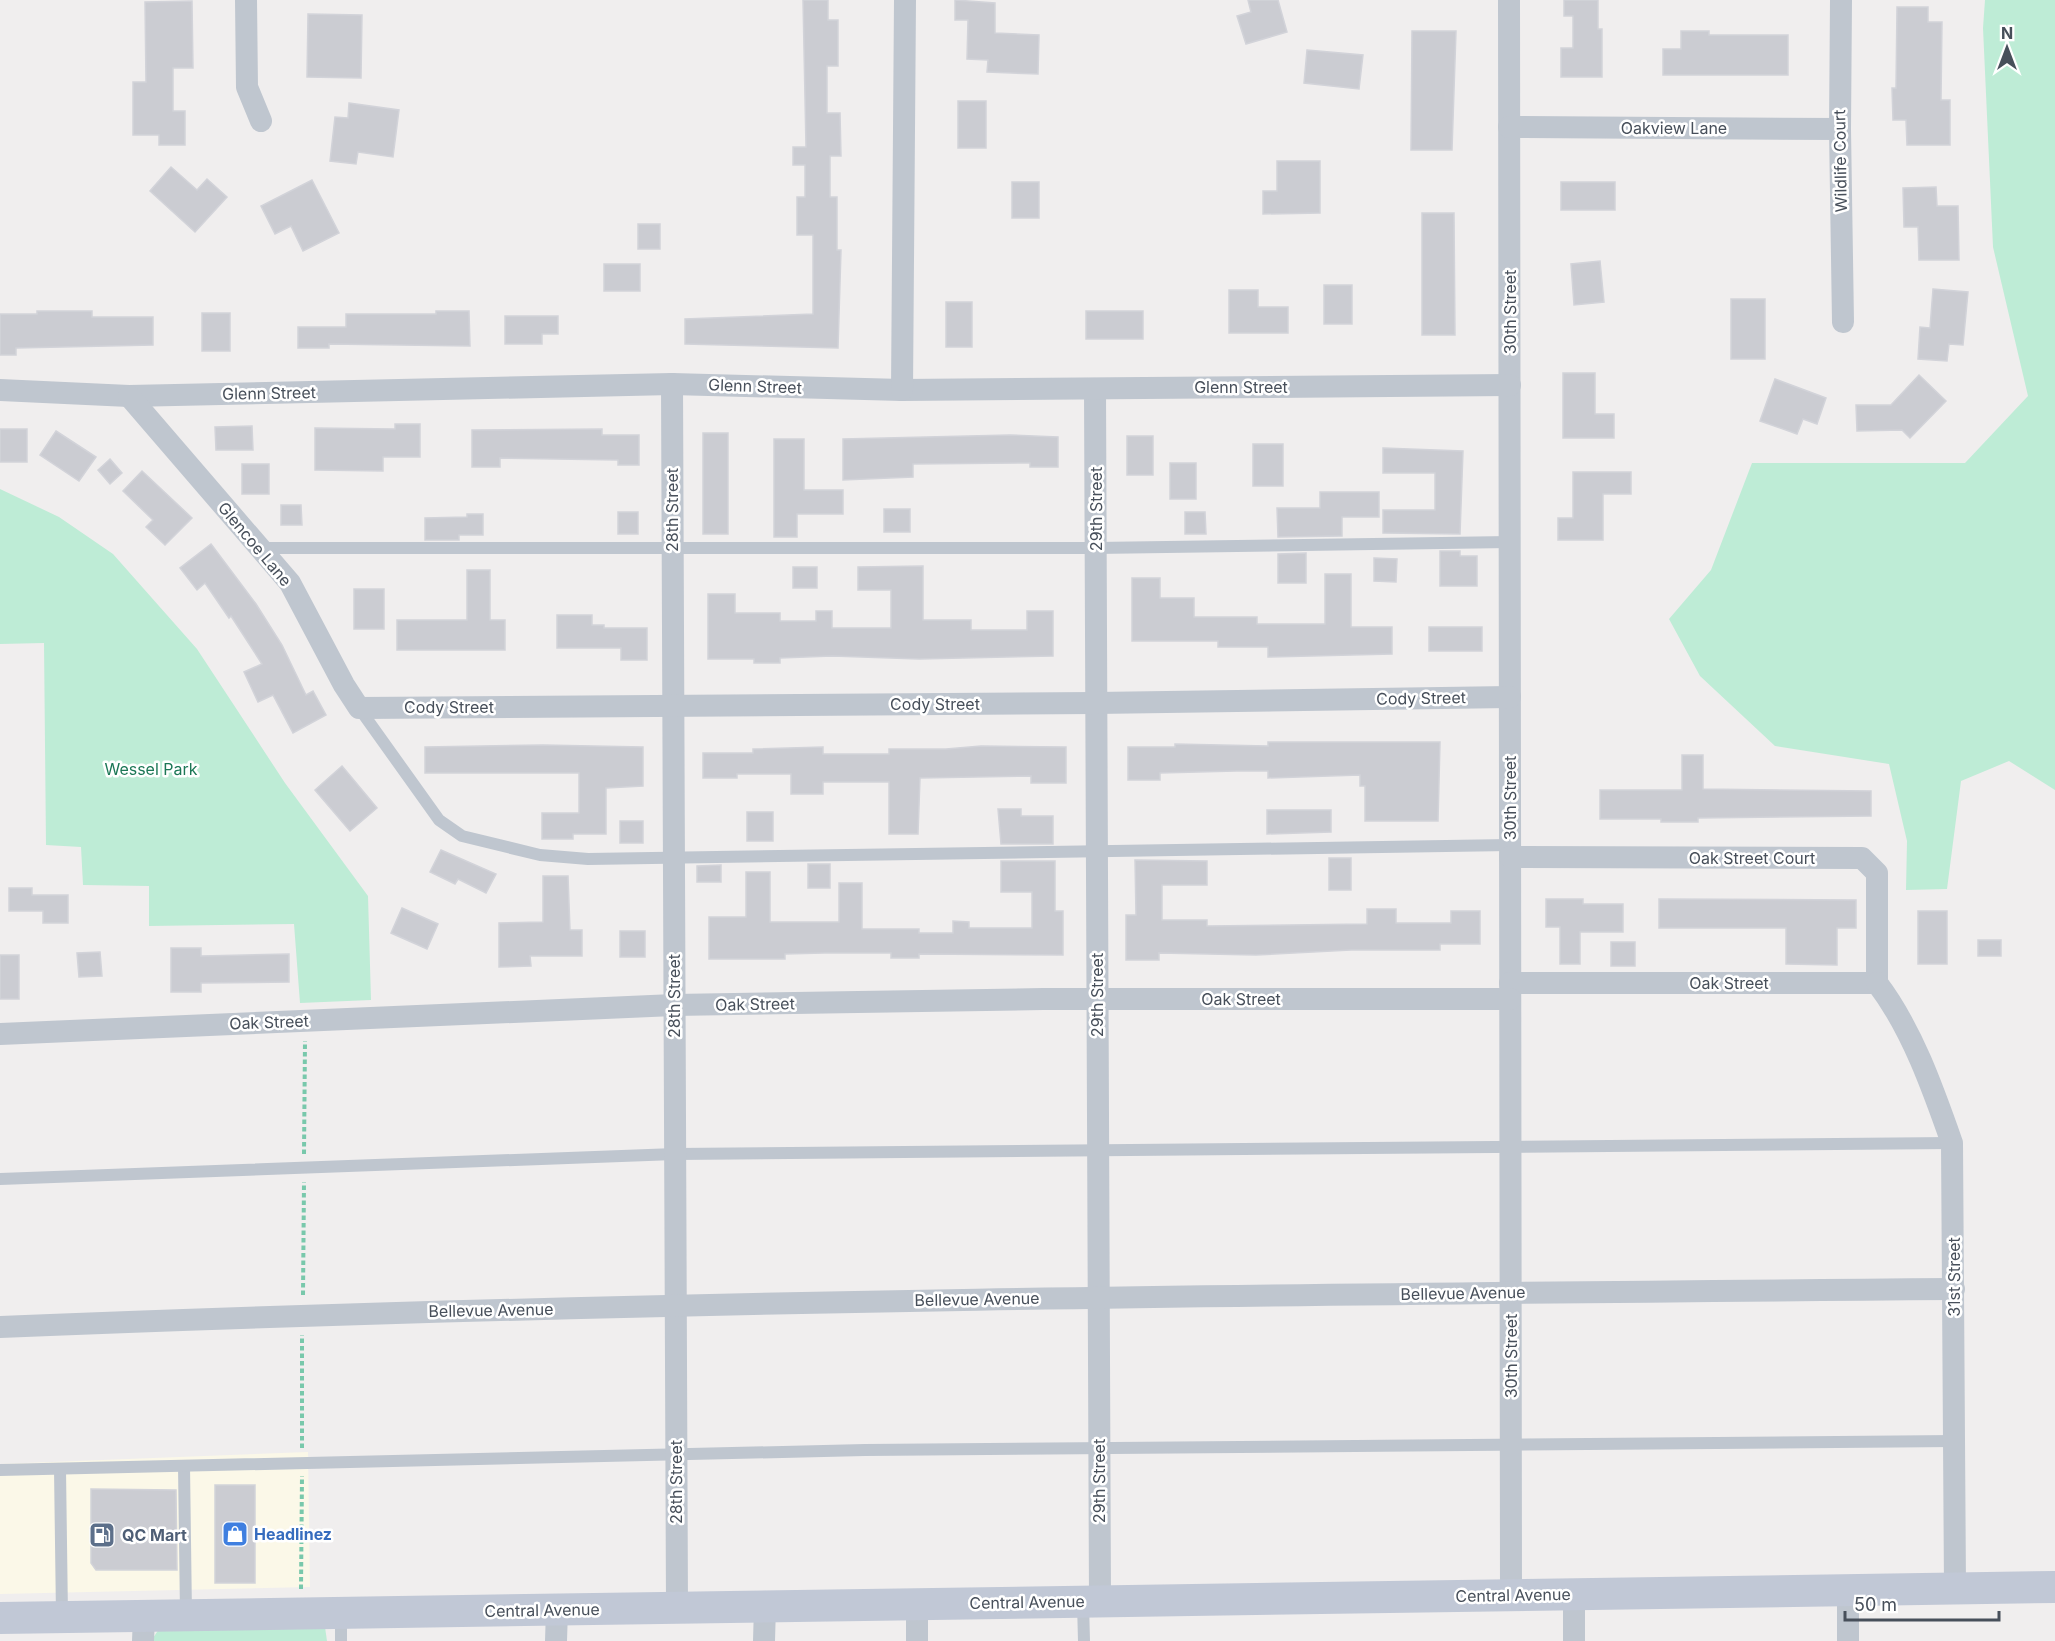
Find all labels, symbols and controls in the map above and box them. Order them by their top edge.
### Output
north arrow [1977,18,2037,78]
text: N [2001,23,2013,43]
street label: Wildlife Court [1829,110,1851,212]
street label: Oakview Lane [1621,118,1727,138]
street label: 30th Street [1500,270,1520,354]
street label: Glenn Street [708,374,802,398]
street label: Glenn Street [1194,377,1288,397]
street label: Glenn Street [222,382,316,404]
street label: 29th Street [1086,467,1106,551]
street label: 28th Street [662,468,682,552]
street label: Glencoe Lane [214,498,296,590]
street label: Cody Street [1376,687,1466,709]
street label: Cody Street [890,694,980,714]
street label: Cody Street [404,697,494,717]
street label: 30th Street [1500,756,1520,840]
park label: Wessel Park [104,759,198,779]
street label: Oak Street Court [1689,848,1815,868]
street label: 29th Street [1087,953,1107,1037]
street label: 28th Street [664,954,684,1038]
street label: Oak Street [1689,973,1769,993]
street label: Oak Street [1201,989,1281,1009]
street label: Oak Street [715,993,795,1015]
street label: Oak Street [229,1011,309,1033]
street label: 31st Street [1944,1237,1964,1317]
street label: Bellevue Avenue [1400,1282,1526,1304]
street label: Bellevue Avenue [914,1288,1040,1310]
street label: Bellevue Avenue [428,1299,554,1321]
street label: 30th Street [1501,1314,1521,1398]
street label: 29th Street [1089,1439,1109,1523]
street label: 28th Street [666,1440,686,1524]
shop icon: Headlinez [220,1519,250,1549]
fuel station icon: QC Mart [87,1520,117,1550]
place label: Headlinez [254,1524,332,1544]
place label: QC Mart [122,1525,187,1545]
street label: Central Avenue [1455,1584,1571,1606]
scale bar [1845,1584,2000,1622]
street label: Central Avenue [969,1591,1085,1613]
text: 50 m [1854,1594,1897,1615]
street label: Central Avenue [484,1599,600,1621]

